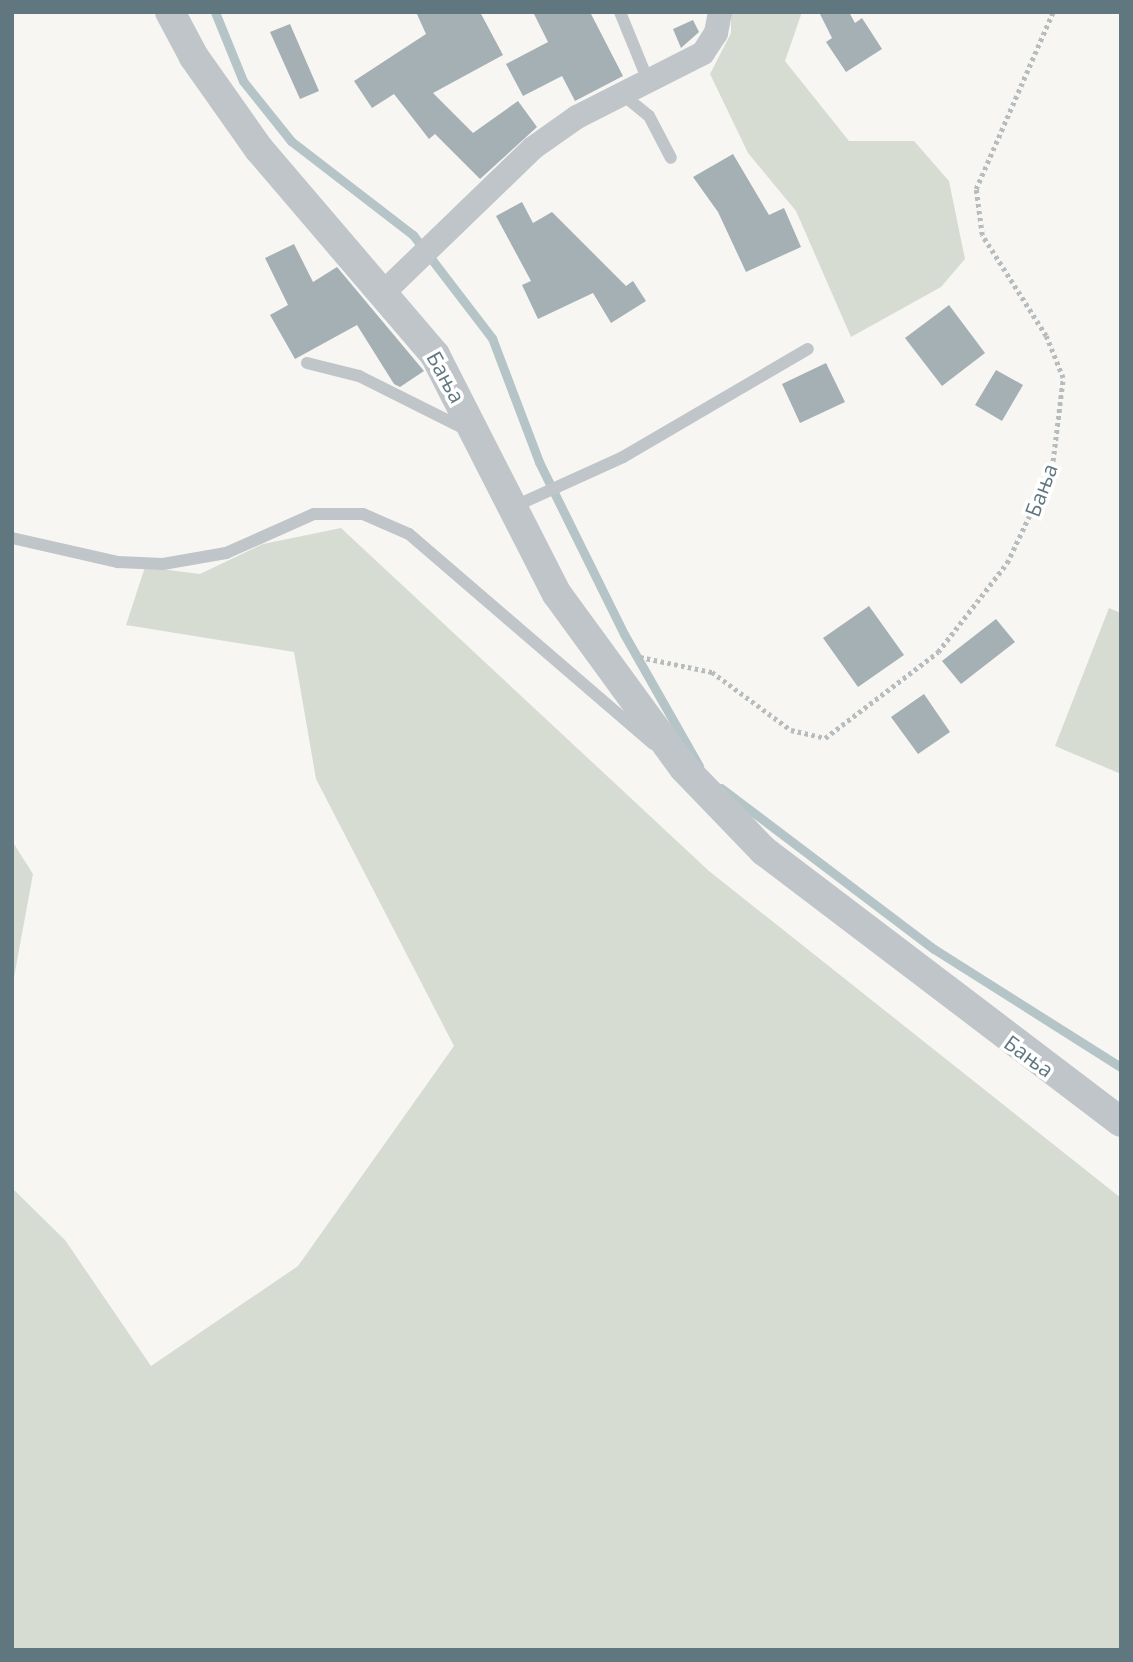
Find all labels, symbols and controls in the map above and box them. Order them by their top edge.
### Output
street label: Бања [422,347,470,407]
street label: Бања [1019,460,1063,520]
street label: Бања [999,1030,1059,1082]

